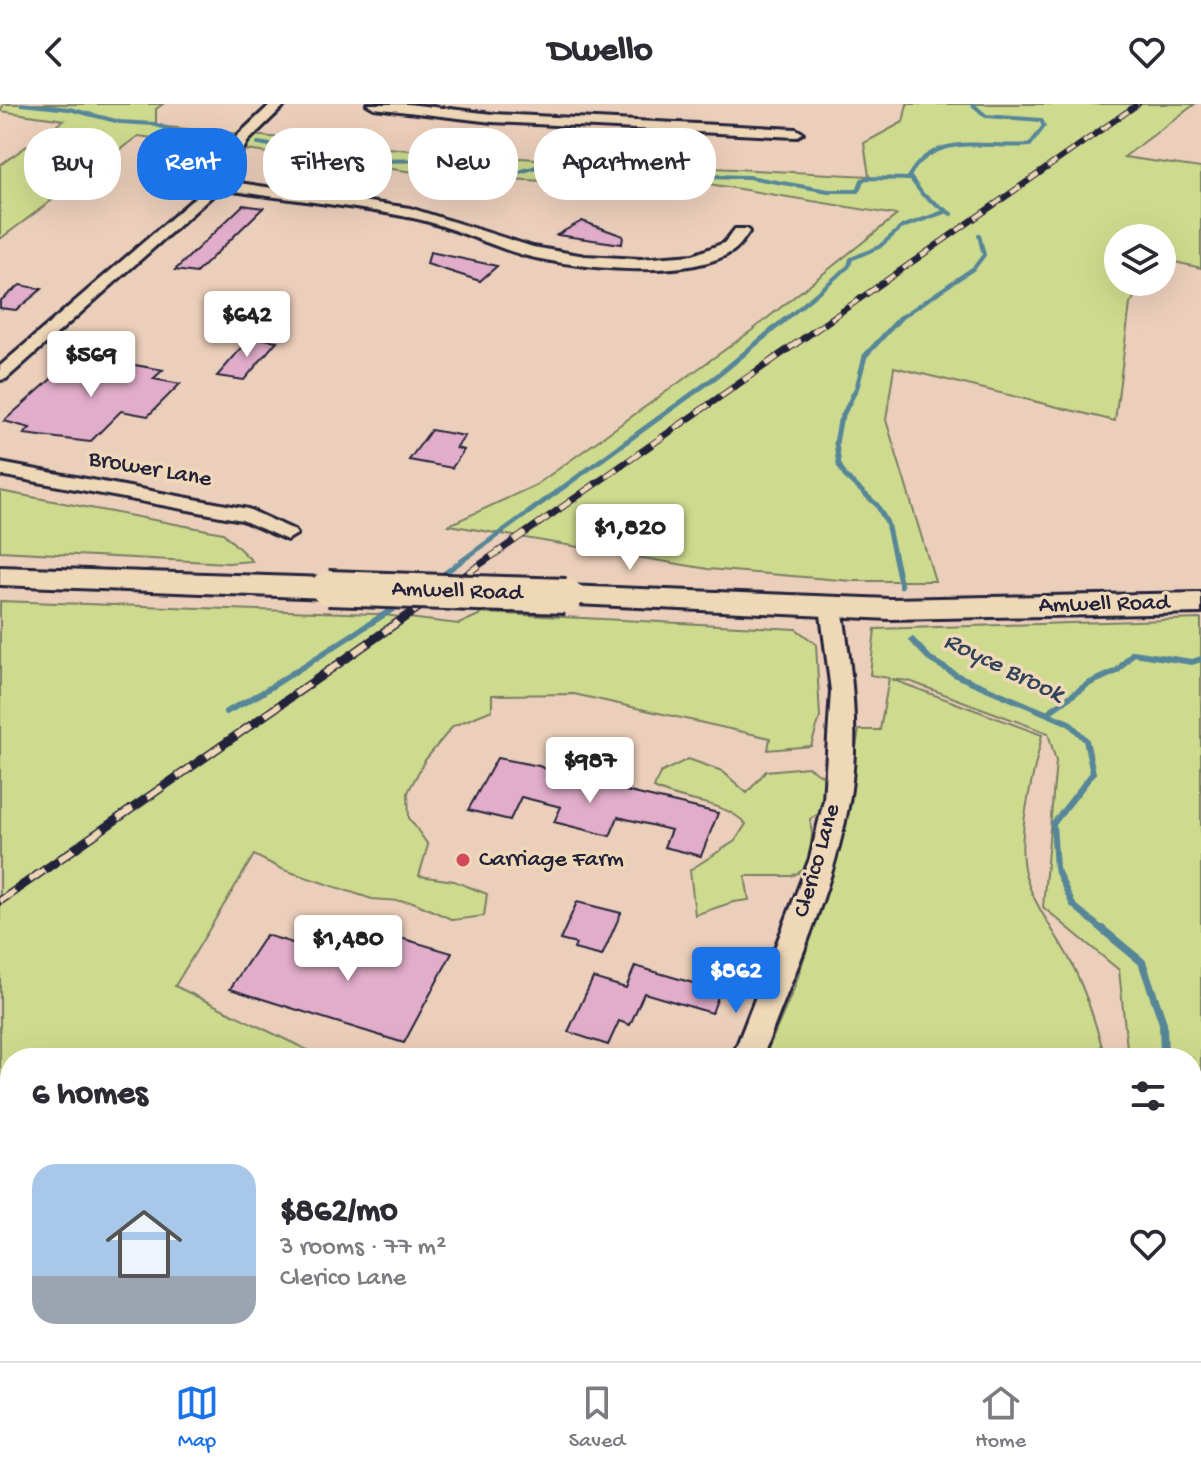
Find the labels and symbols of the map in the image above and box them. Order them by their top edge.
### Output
pin: $642 [200,291,294,359]
pin: $569 [44,331,138,399]
street label: Brower Lane [85,445,214,495]
pin: $1,820 [565,504,695,572]
street label: Amwell Road [391,575,525,609]
street label: Amwell Road [1038,589,1172,621]
water label: Royce Brook [938,627,1070,712]
pin: $987 [543,737,637,805]
street label: Clerico Lane [788,800,848,921]
place label: Carriage Farm [479,846,624,875]
marker: Carriage Farm [454,851,472,869]
pin: $1,480 [283,915,413,983]
pin: $862 [689,947,783,1015]

